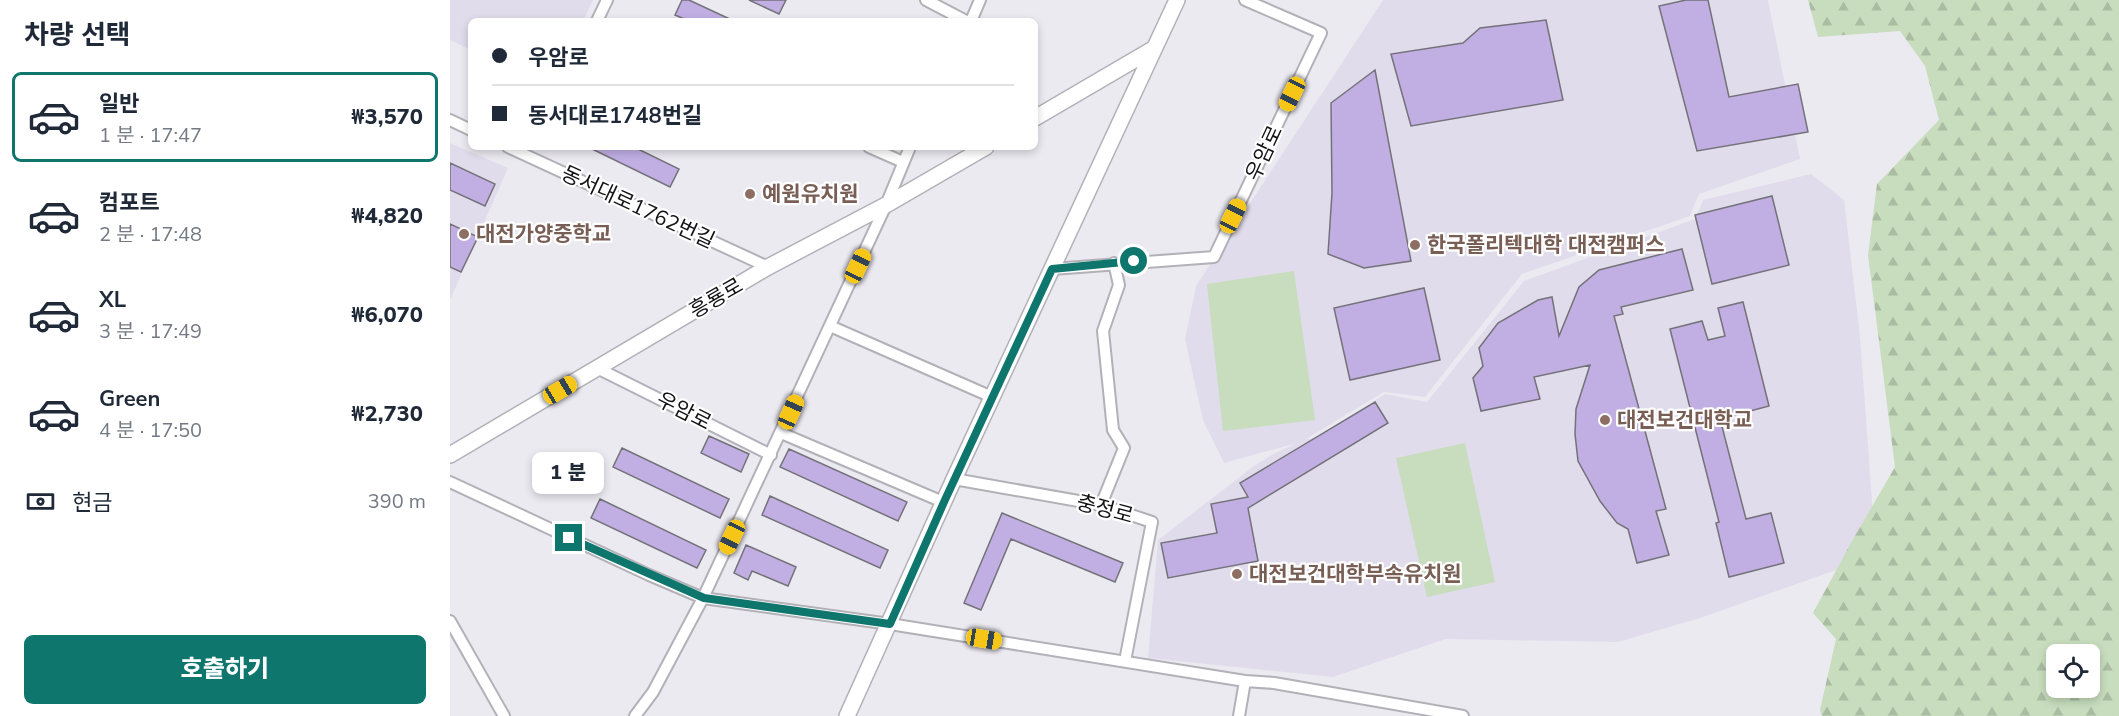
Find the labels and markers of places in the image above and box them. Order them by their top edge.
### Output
place label: 예원유치원 [762,180,859,208]
marker: 예원유치원 [743,187,757,201]
place label: 대전가양중학교 [476,220,611,248]
marker: 대전가양중학교 [457,227,471,241]
place label: 한국폴리텍대학 대전캠퍼스 [1427,231,1665,259]
marker: 한국폴리텍대학 대전캠퍼스 [1408,238,1422,252]
place label: 대전보건대학교 [1617,406,1752,434]
marker: 대전보건대학교 [1598,413,1612,427]
place label: 대전보건대학부속유치원 [1249,560,1462,588]
marker: 대전보건대학부속유치원 [1230,567,1244,581]

